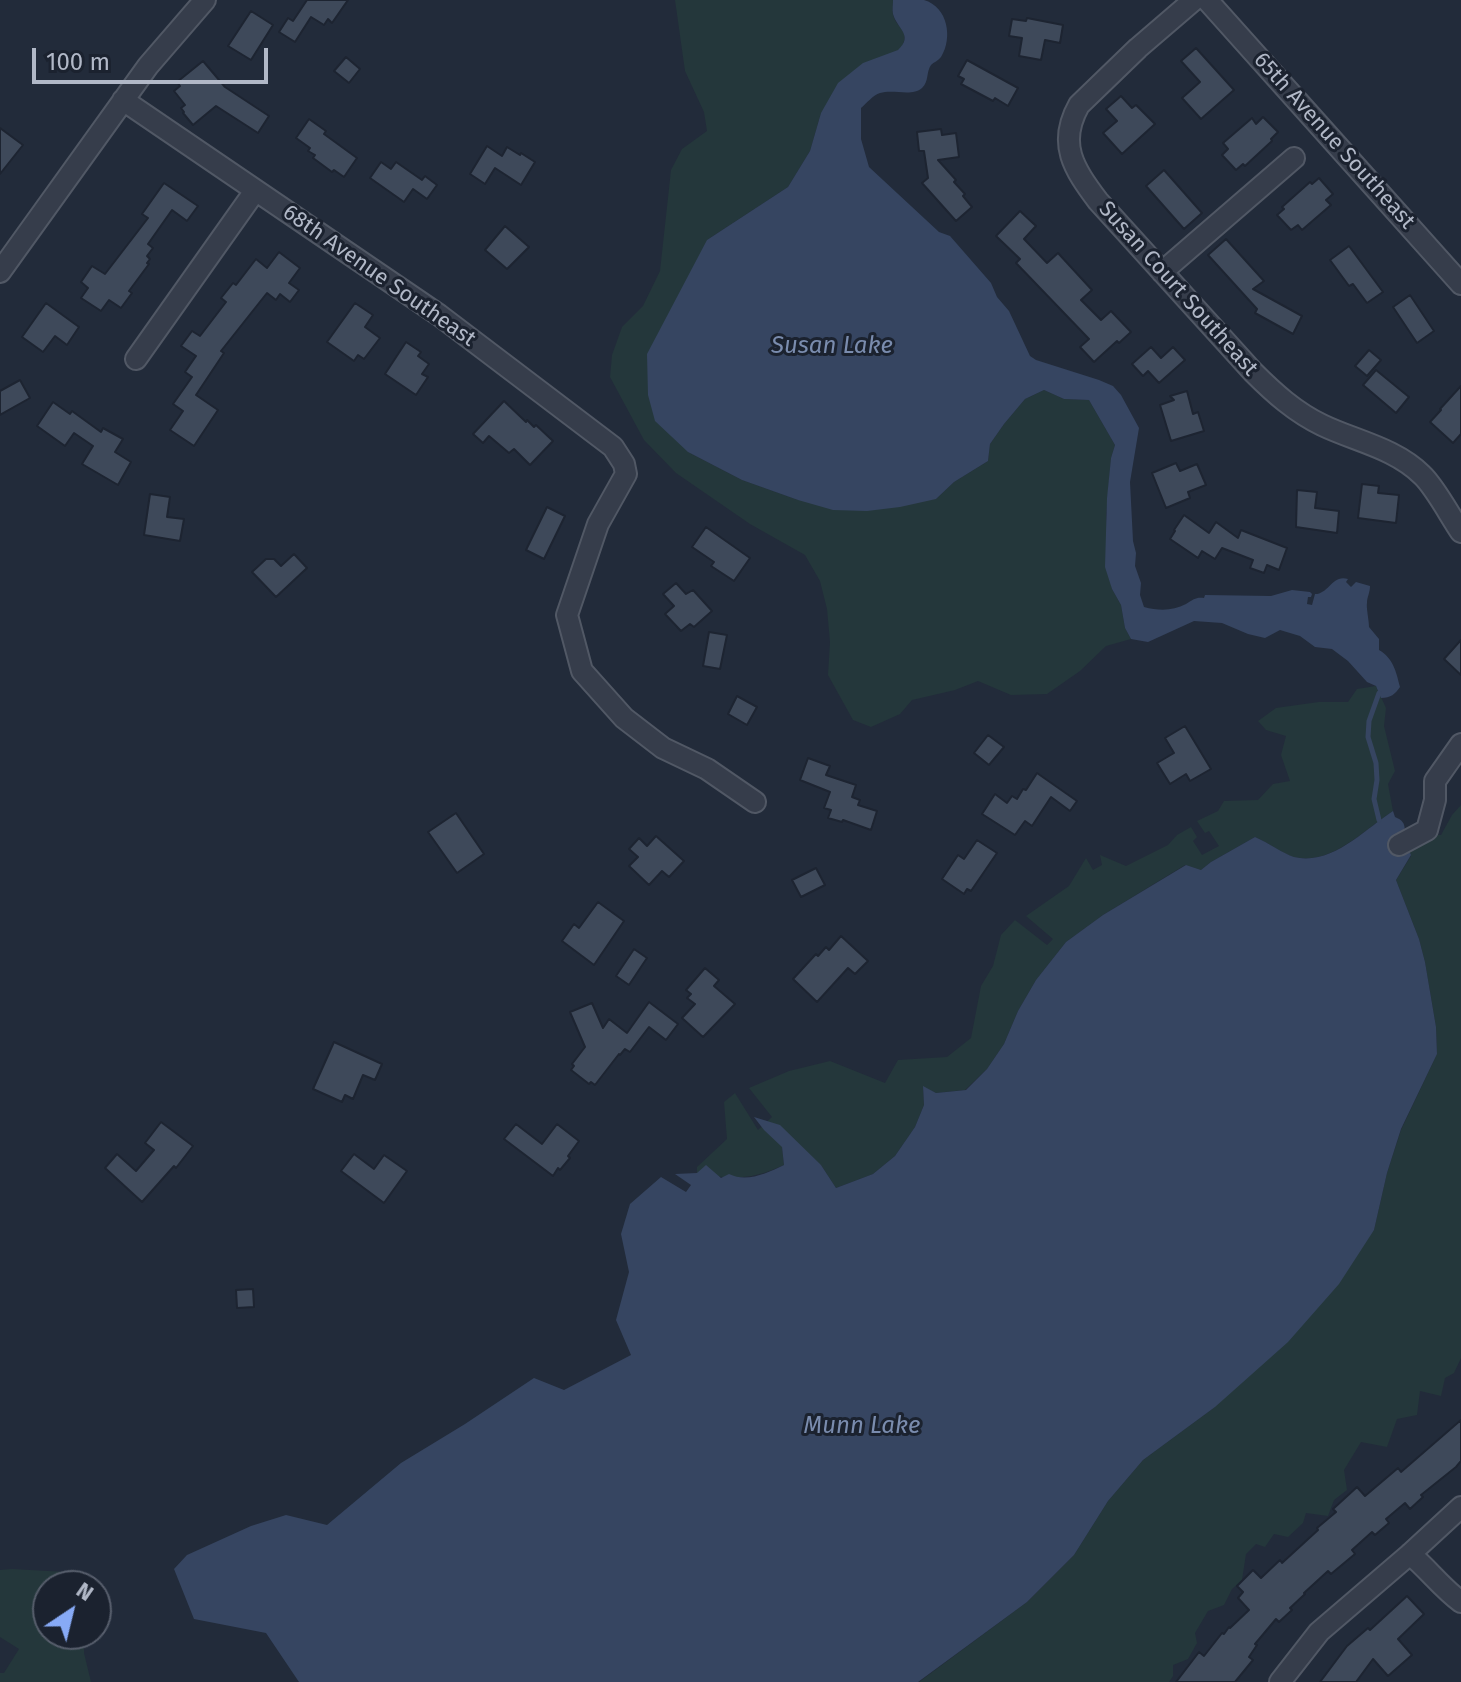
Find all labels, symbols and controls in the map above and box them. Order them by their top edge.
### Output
scale bar [36,32,272,82]
street label: 65th Avenue Southeast [1248,47,1420,235]
text: 100 m [46,48,110,76]
street label: Susan Court Southeast [1093,196,1263,382]
street label: 68th Avenue Southeast [277,199,481,353]
water label: Susan Lake [771,332,893,360]
water label: Munn Lake [804,1412,920,1440]
north arrow [32,1570,112,1650]
text: N [71,1576,99,1607]

